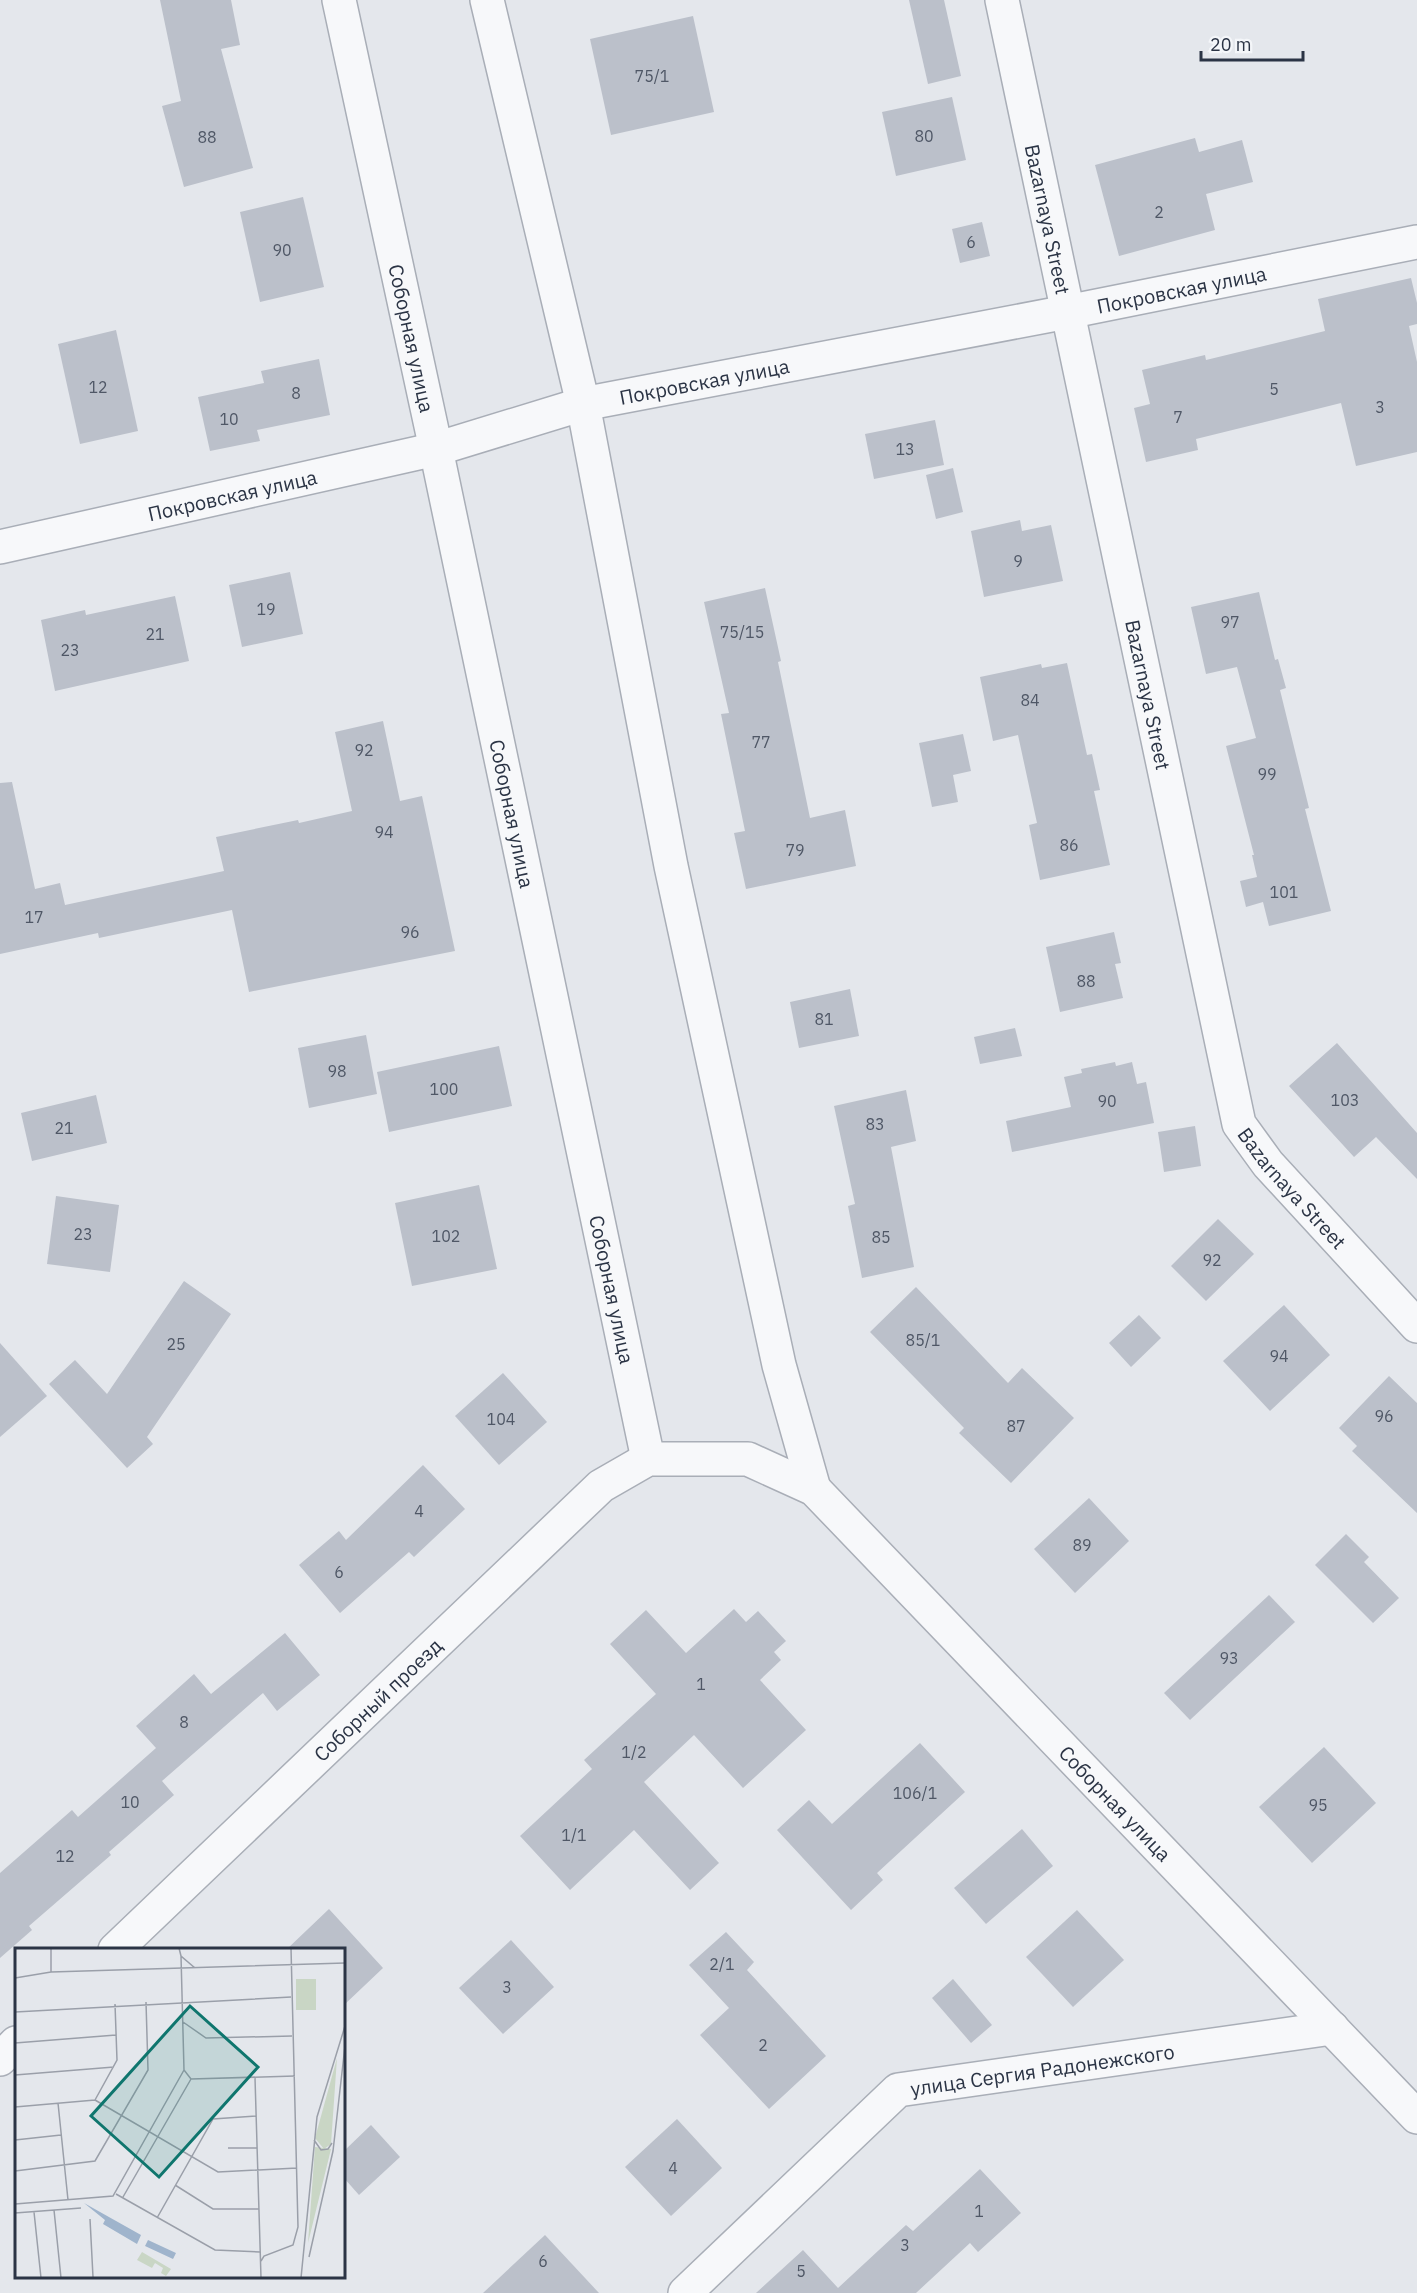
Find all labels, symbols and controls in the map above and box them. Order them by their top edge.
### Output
scale bar [1201,24,1303,62]
text: 20 m [1210,33,1252,56]
house number: 75/1 [635,66,669,86]
house number: 80 [914,126,934,146]
house number: 88 [197,127,217,147]
street label: Bazarnaya Street [1019,142,1077,297]
house number: 2 [1154,202,1164,222]
house number: 6 [966,232,976,252]
house number: 90 [272,240,292,260]
street label: Покровская улица [1094,259,1269,319]
street label: Соборная улица [383,261,441,415]
street label: Покровская улица [617,352,792,410]
house number: 12 [88,377,108,397]
house number: 5 [1269,379,1279,399]
house number: 8 [291,383,301,403]
house number: 3 [1375,397,1385,417]
house number: 7 [1173,407,1183,427]
house number: 10 [219,409,239,429]
house number: 13 [895,439,915,459]
street label: Покровская улица [145,463,320,527]
house number: 9 [1013,551,1023,571]
house number: 19 [256,599,276,619]
house number: 97 [1220,612,1240,632]
street label: Bazarnaya Street [1119,617,1177,772]
house number: 75/15 [720,622,764,642]
house number: 21 [145,624,165,644]
house number: 23 [60,640,80,660]
house number: 84 [1020,690,1040,710]
house number: 77 [751,732,771,752]
street label: Соборная улица [484,737,541,891]
house number: 92 [354,740,374,760]
house number: 99 [1257,764,1277,784]
house number: 94 [374,822,394,842]
house number: 86 [1059,835,1079,855]
house number: 79 [785,840,805,860]
house number: 101 [1270,882,1298,902]
house number: 17 [24,907,44,927]
house number: 96 [400,922,420,942]
house number: 88 [1076,971,1096,991]
house number: 81 [814,1009,834,1029]
house number: 98 [327,1061,347,1081]
house number: 100 [430,1079,458,1099]
house number: 103 [1331,1090,1359,1110]
house number: 90 [1097,1091,1117,1111]
house number: 83 [865,1114,885,1134]
house number: 21 [54,1118,74,1138]
street label: Bazarnaya Street [1232,1122,1353,1254]
street label: Соборная улица [584,1213,641,1366]
house number: 23 [73,1224,93,1244]
house number: 102 [432,1226,460,1246]
house number: 85 [871,1227,891,1247]
house number: 92 [1202,1250,1222,1270]
house number: 85/1 [906,1330,940,1350]
house number: 25 [166,1334,186,1354]
house number: 94 [1269,1346,1289,1366]
house number: 96 [1374,1406,1394,1426]
house number: 104 [487,1409,515,1429]
house number: 87 [1006,1416,1026,1436]
house number: 4 [414,1501,424,1521]
house number: 89 [1072,1535,1092,1555]
house number: 6 [334,1562,344,1582]
street label: Соборный проезд [308,1632,448,1767]
house number: 93 [1219,1648,1239,1668]
house number: 1 [696,1674,706,1694]
house number: 8 [179,1712,189,1732]
street label: Соборная улица [1053,1739,1178,1867]
house number: 1/2 [621,1742,647,1762]
house number: 106/1 [893,1783,937,1803]
house number: 10 [120,1792,140,1812]
house number: 95 [1308,1795,1328,1815]
house number: 1/1 [561,1825,587,1845]
house number: 12 [55,1846,75,1866]
inset map [15,1948,345,2278]
house number: 2/1 [709,1954,735,1974]
house number: 3 [502,1977,512,1997]
house number: 2 [758,2035,768,2055]
street label: улица Сергия Радонежского [909,2037,1176,2102]
house number: 4 [668,2158,678,2178]
house number: 1 [974,2201,984,2221]
house number: 3 [900,2235,910,2255]
house number: 6 [538,2251,548,2271]
house number: 5 [796,2261,806,2281]

